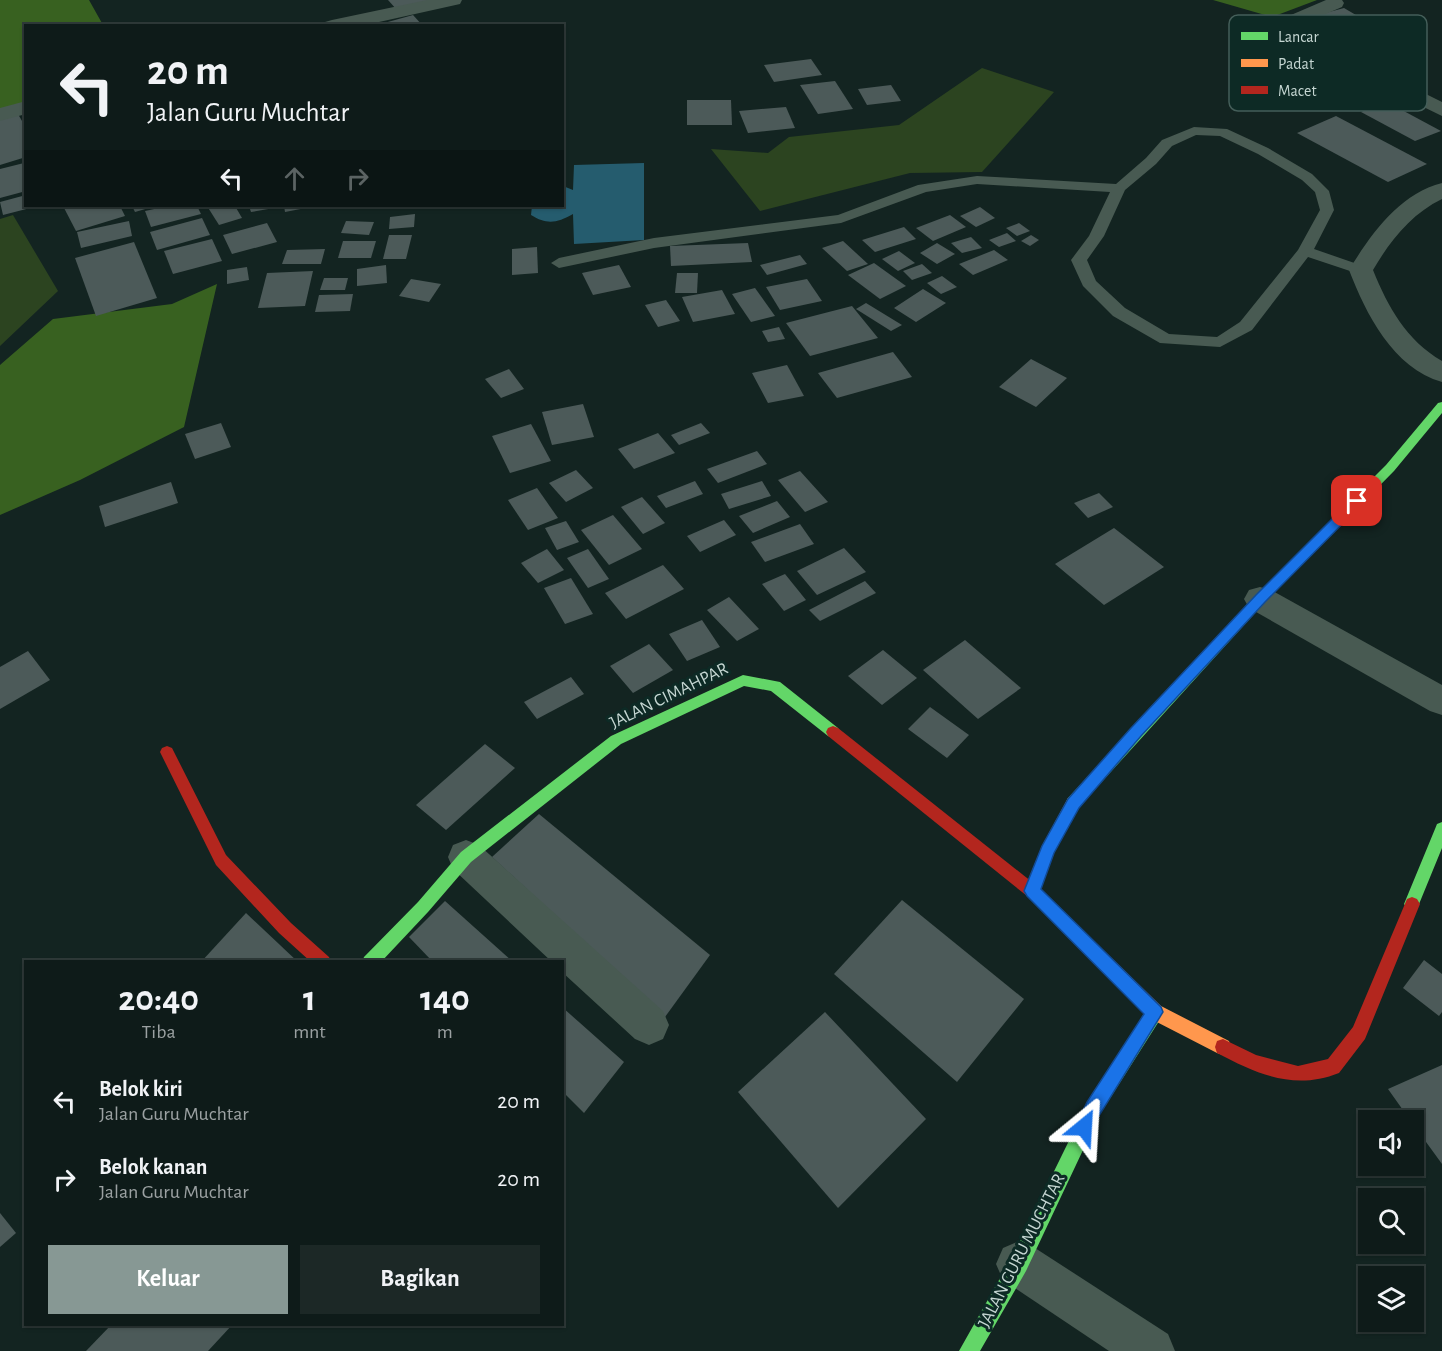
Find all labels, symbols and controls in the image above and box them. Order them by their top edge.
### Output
legend [1229,15,1427,111]
text: Lancar [1278,29,1319,45]
icon: left [48,48,126,126]
text: 20 m [147,50,229,92]
text: Padat [1278,56,1314,72]
text: Macet [1278,83,1316,99]
text: Jalan Guru Muchtar [147,99,349,126]
icon: left [215,162,248,195]
icon: ahead [278,162,311,195]
icon: right [341,162,374,195]
pin [1331,475,1382,526]
icon: arrive [1340,484,1373,517]
street label: JALAN CIMAHPAR [607,660,731,732]
text: 20:40 [118,981,199,1017]
text: 1 [303,981,316,1017]
text: 140 [420,981,470,1017]
text: Tiba [142,1022,176,1042]
text: mnt [293,1022,326,1042]
text: m [437,1022,453,1042]
text: Belok kiri [99,1078,183,1100]
icon: left [48,1085,81,1118]
text: 20 m [497,1090,540,1112]
position arrow [1052,1095,1116,1159]
text: Jalan Guru Muchtar [99,1104,249,1124]
map controls [1358,1110,1424,1332]
button: sound [1358,1110,1424,1176]
text: Belok kanan [99,1156,207,1178]
icon: right [48,1163,81,1196]
text: 20 m [497,1168,540,1190]
street label: JALAN GURU MUCHTAR [975,1171,1069,1331]
text: Jalan Guru Muchtar [99,1182,249,1202]
button: search [1358,1188,1424,1254]
button: Keluar [48,1245,288,1314]
button: Bagikan [300,1245,540,1314]
button: layers [1358,1266,1424,1332]

